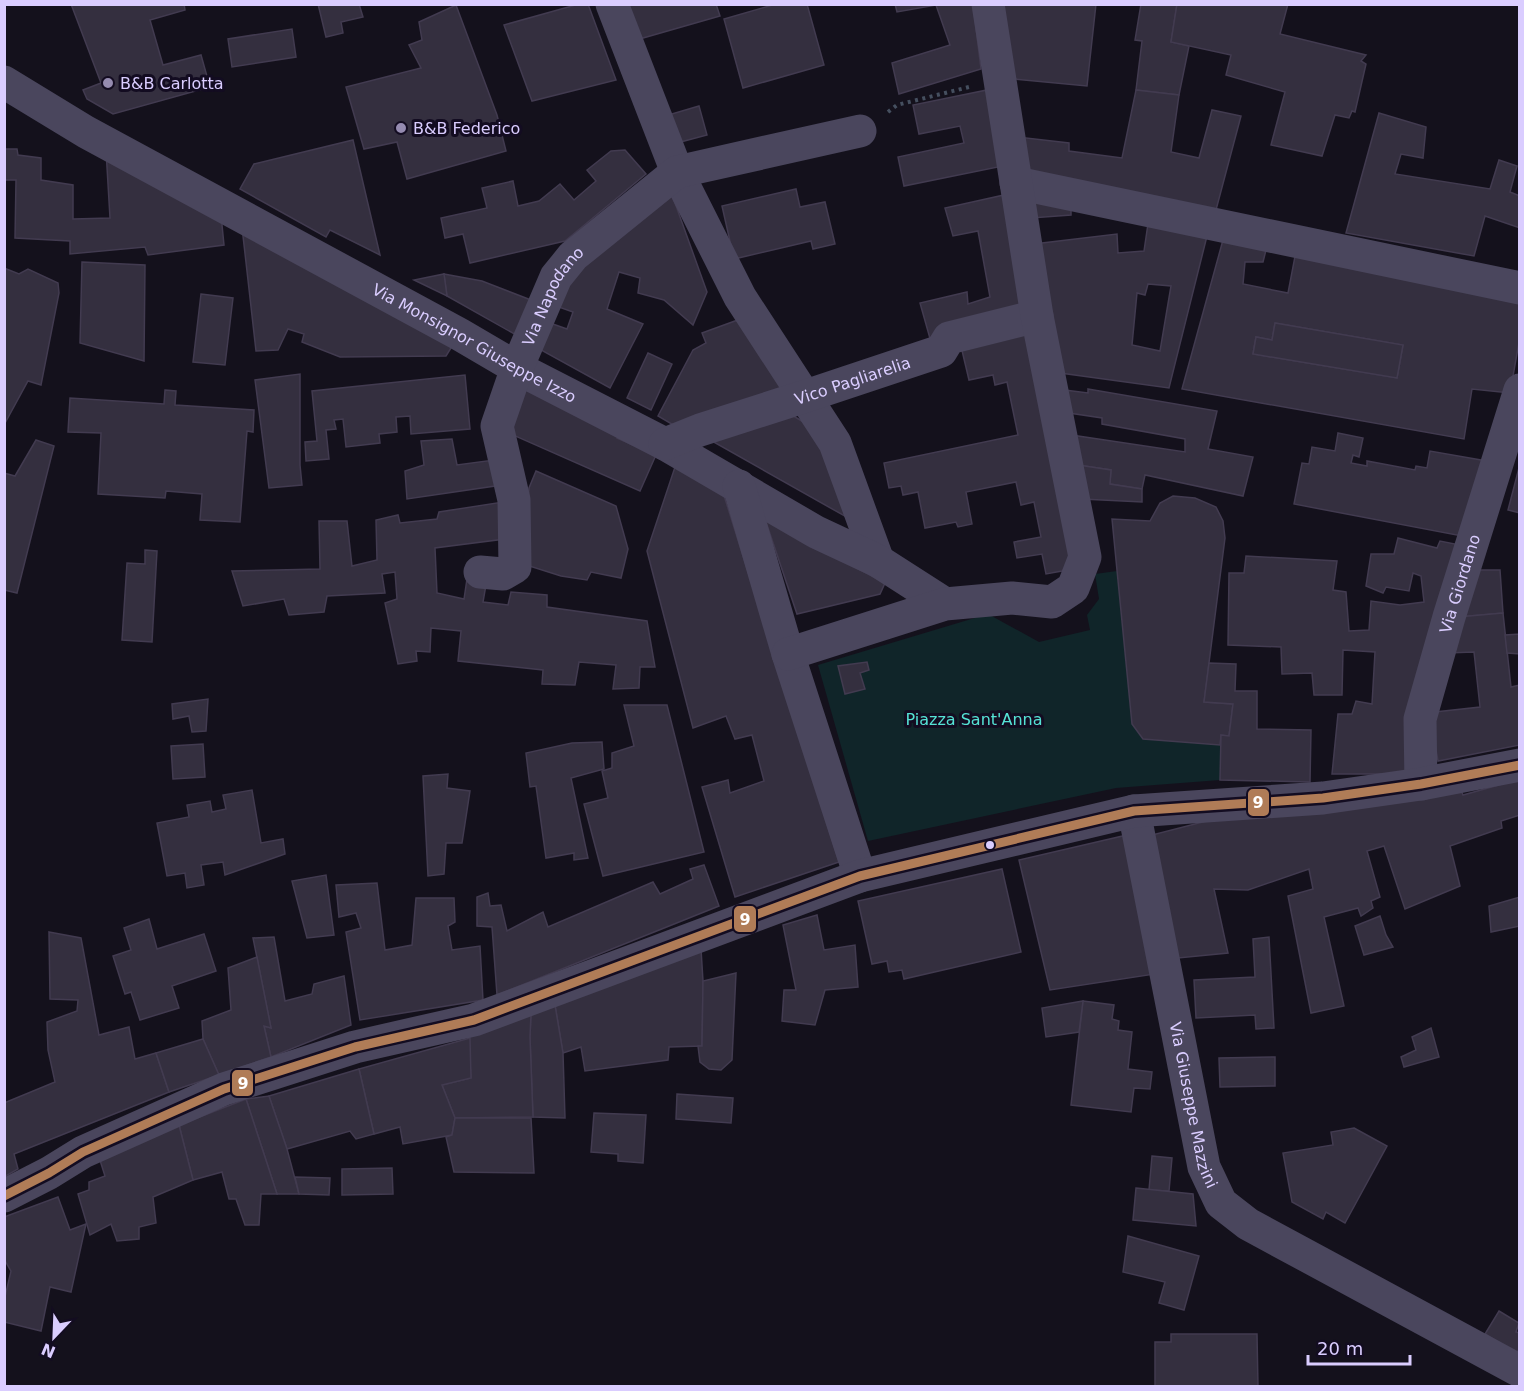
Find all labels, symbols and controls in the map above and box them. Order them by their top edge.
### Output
place label: B&B Carlotta [120,74,224,93]
marker: B&B Carlotta [101,76,115,90]
place label: B&B Federico [413,119,520,138]
marker: B&B Federico [394,121,408,135]
street label: Via Napodano [519,242,587,349]
street label: Via Monsignor Giuseppe Izzo [369,280,579,407]
street label: Vico Pagliarelia [792,353,913,409]
street label: Via Giordano [1436,532,1484,636]
park label: Piazza Sant'Anna [905,710,1043,729]
line badge: 9 [1247,788,1270,817]
text: 9 [1252,793,1264,812]
unlabelled marker [984,839,996,851]
line badge: 9 [733,905,757,933]
text: 9 [739,910,751,929]
street label: Via Giuseppe Mazzini [1166,1020,1222,1191]
line badge: 9 [231,1069,254,1097]
text: 9 [237,1074,249,1093]
north arrow [24,1307,84,1367]
scale bar [1308,1328,1410,1366]
text: 20 m [1317,1338,1363,1359]
text: N [38,1339,58,1362]

